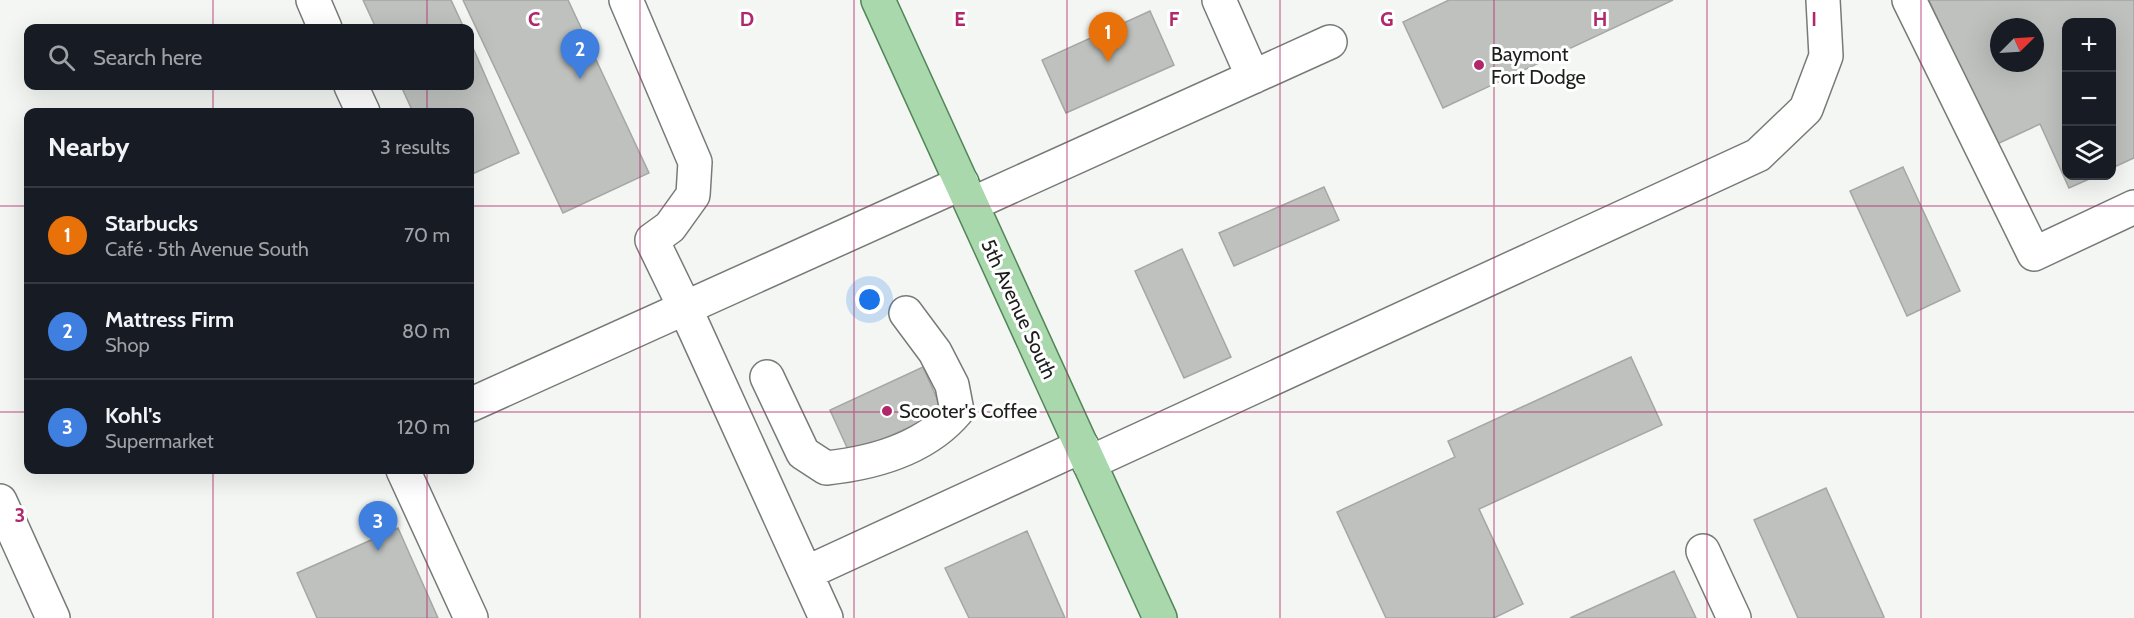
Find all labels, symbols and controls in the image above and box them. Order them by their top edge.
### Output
text: C [528,7,540,31]
text: D [740,7,754,31]
text: E [954,7,966,31]
text: F [1169,7,1180,31]
text: G [1380,7,1394,31]
text: H [1593,7,1607,31]
text: I [1811,7,1817,31]
pin: 1 [1088,13,1128,62]
north arrow [1990,18,2044,72]
map controls [2062,18,2116,180]
button: + [2062,18,2116,72]
search box [24,24,474,90]
pin: 2 [560,29,600,79]
icon: search [45,41,78,74]
place label: Baymont Fort Dodge [1491,42,1586,89]
text: Search here [93,44,202,71]
marker: Baymont Fort Dodge [1472,58,1486,72]
button: − [2062,72,2116,126]
button: layers [2062,126,2116,180]
text: Nearby [48,131,129,163]
text: 3 results [380,135,450,159]
text: Starbucks [105,210,198,237]
text: 1 [64,223,71,247]
text: 70 m [404,223,450,247]
street label: 5th Avenue South [976,235,1062,383]
text: Café · 5th Avenue South [105,237,309,261]
your location [855,285,884,314]
text: Mattress Firm [105,306,234,333]
text: 2 [62,319,73,343]
text: 80 m [402,319,450,343]
text: Shop [105,333,150,357]
place label: Scooter's Coffee [899,399,1037,423]
text: Kohl's [105,402,161,429]
marker: Scooter's Coffee [880,404,894,418]
text: 3 [62,415,73,439]
text: 120 m [397,415,450,439]
text: Supermarket [105,429,214,453]
pin: 3 [358,502,398,551]
text: 3 [15,503,25,527]

